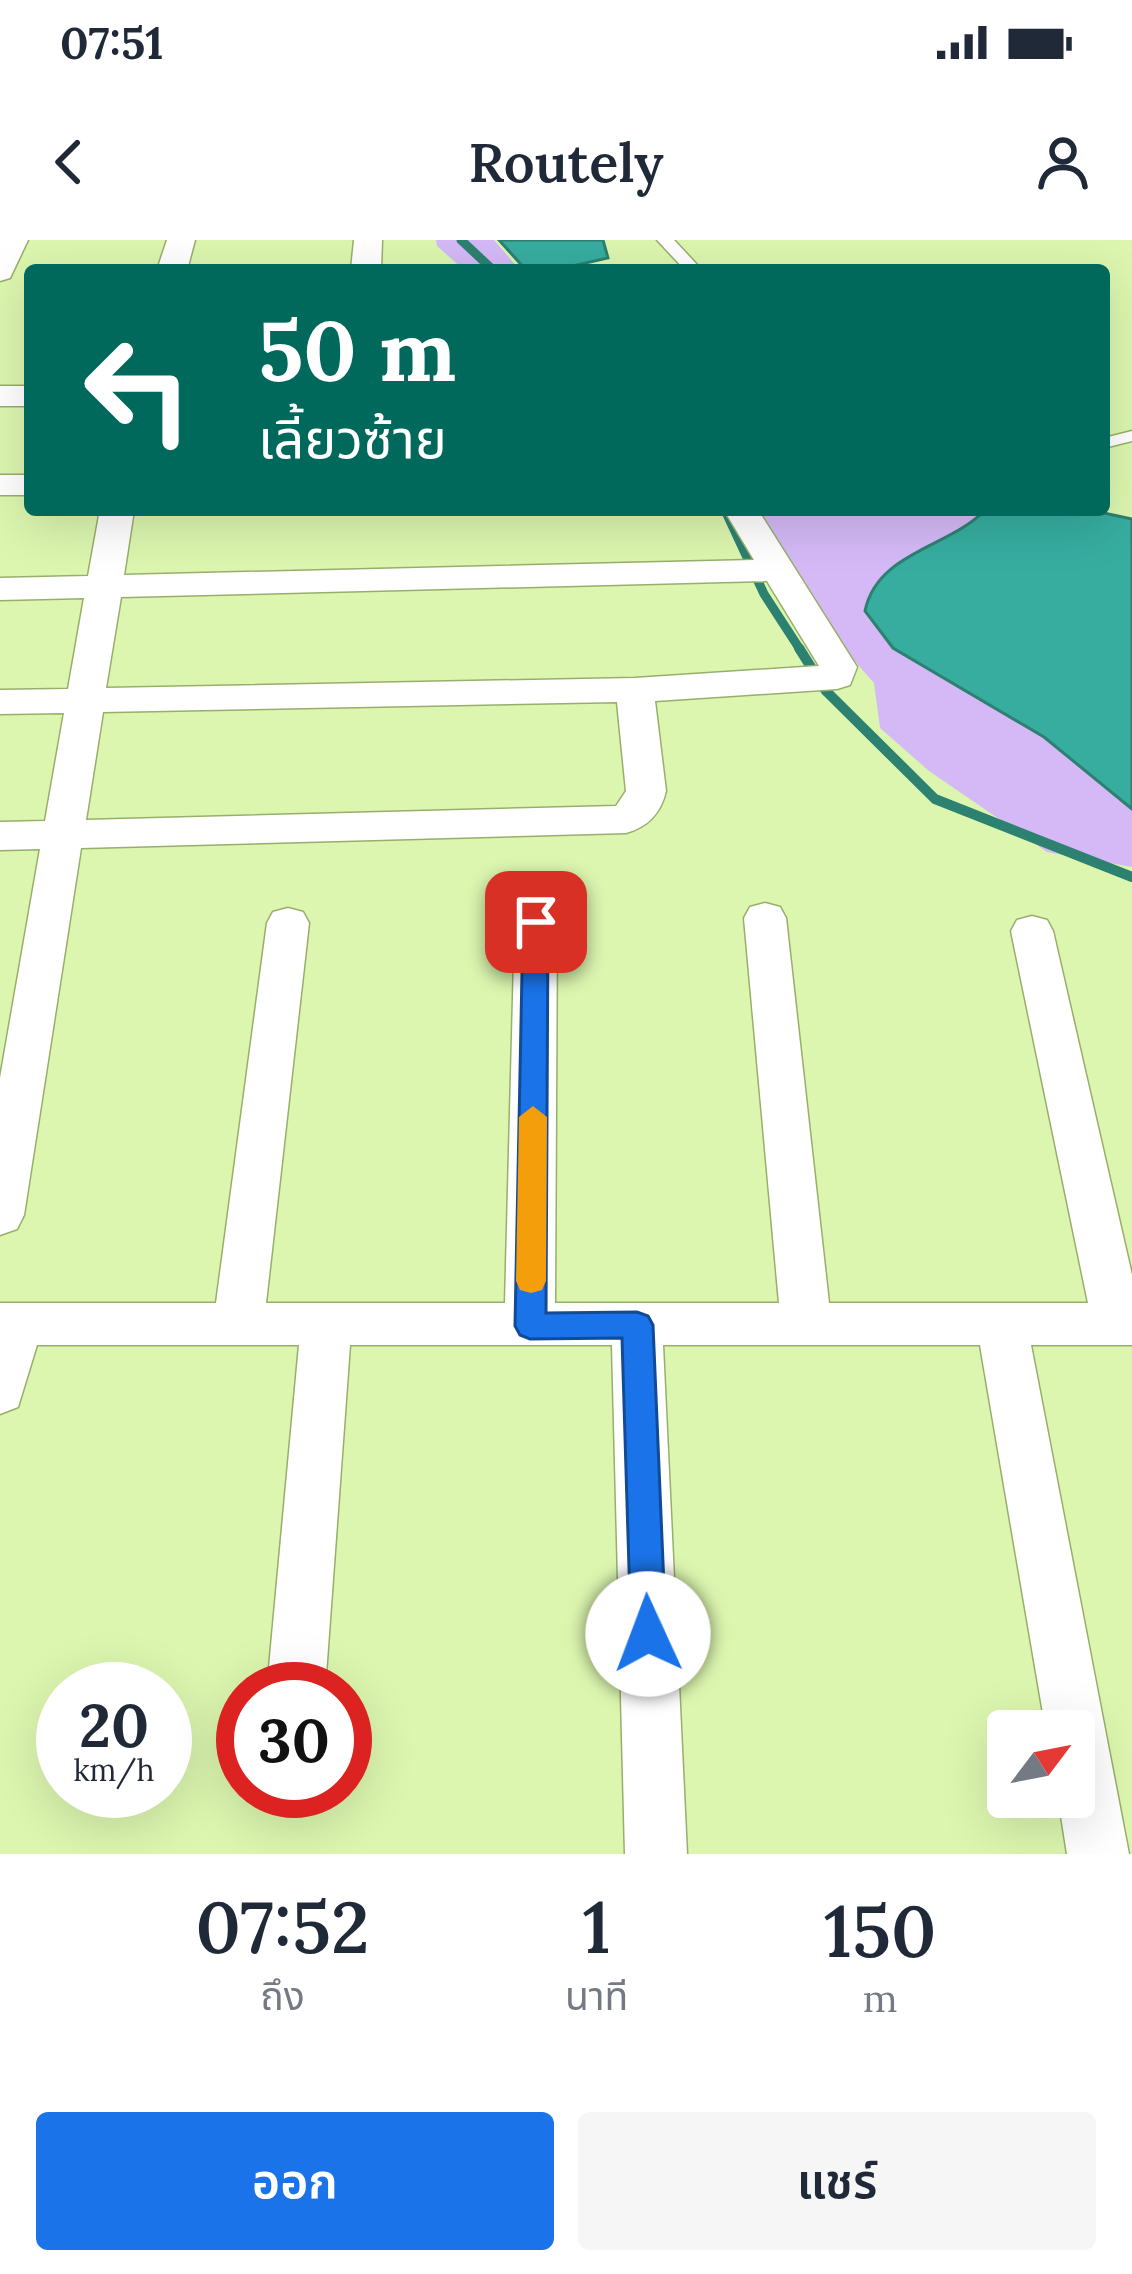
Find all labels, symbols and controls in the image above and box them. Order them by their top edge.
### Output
text: 07:51 [60,14,164,71]
text: Routely [468,128,664,197]
icon: back [36,129,102,195]
icon: person [1030,129,1096,195]
text: 50 m [258,296,456,404]
icon: left [60,312,216,468]
text: เลี้ยวซ้าย [258,404,447,473]
pin [485,871,587,973]
icon: arrive [503,889,569,955]
position arrow [585,1571,711,1697]
speed limit sign: 30 [216,1662,372,1818]
text: 20 [79,1687,149,1763]
north arrow [987,1710,1095,1818]
map controls [987,1710,1095,1818]
text: km/h [73,1751,155,1789]
text: 07:52 [195,1881,369,1973]
text: 1 [583,1881,611,1973]
text: 150 [824,1885,937,1977]
text: ถึง [260,1971,305,2021]
text: นาที [565,1971,628,2021]
text: m [863,1973,898,2023]
button: ออก [36,2112,554,2250]
button: แชร์ [578,2112,1096,2250]

